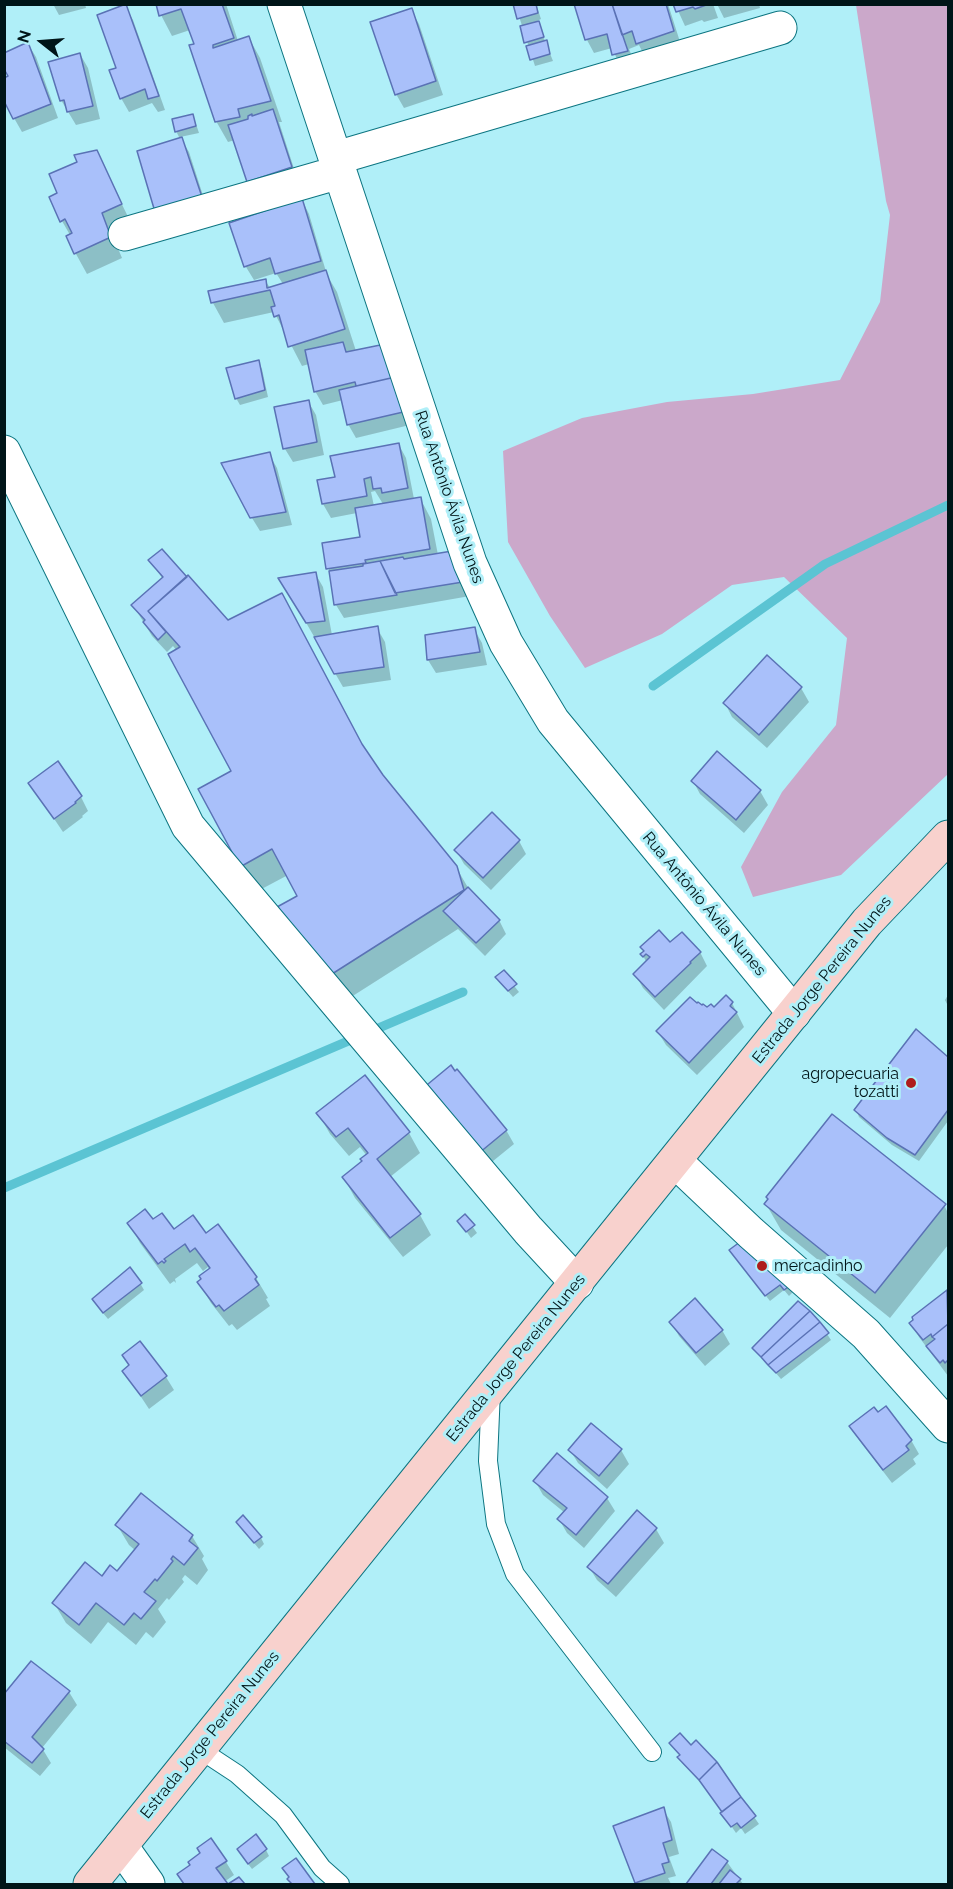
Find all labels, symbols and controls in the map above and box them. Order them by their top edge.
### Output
north arrow [12,12,72,72]
text: N [13,28,35,45]
street label: Rua Antônio Ávila Nunes [410,408,488,586]
street label: Rua Antônio Ávila Nunes [638,828,770,980]
street label: Estrada Jorge Pereira Nunes [749,892,895,1068]
place label: agropecuaria tozatti [801,1064,899,1102]
marker: agropecuaria tozatti [904,1076,918,1090]
place label: mercadinho [774,1256,863,1276]
marker: mercadinho [755,1259,769,1273]
street label: Estrada Jorge Pereira Nunes [443,1270,589,1446]
street label: Estrada Jorge Pereira Nunes [137,1647,283,1823]

